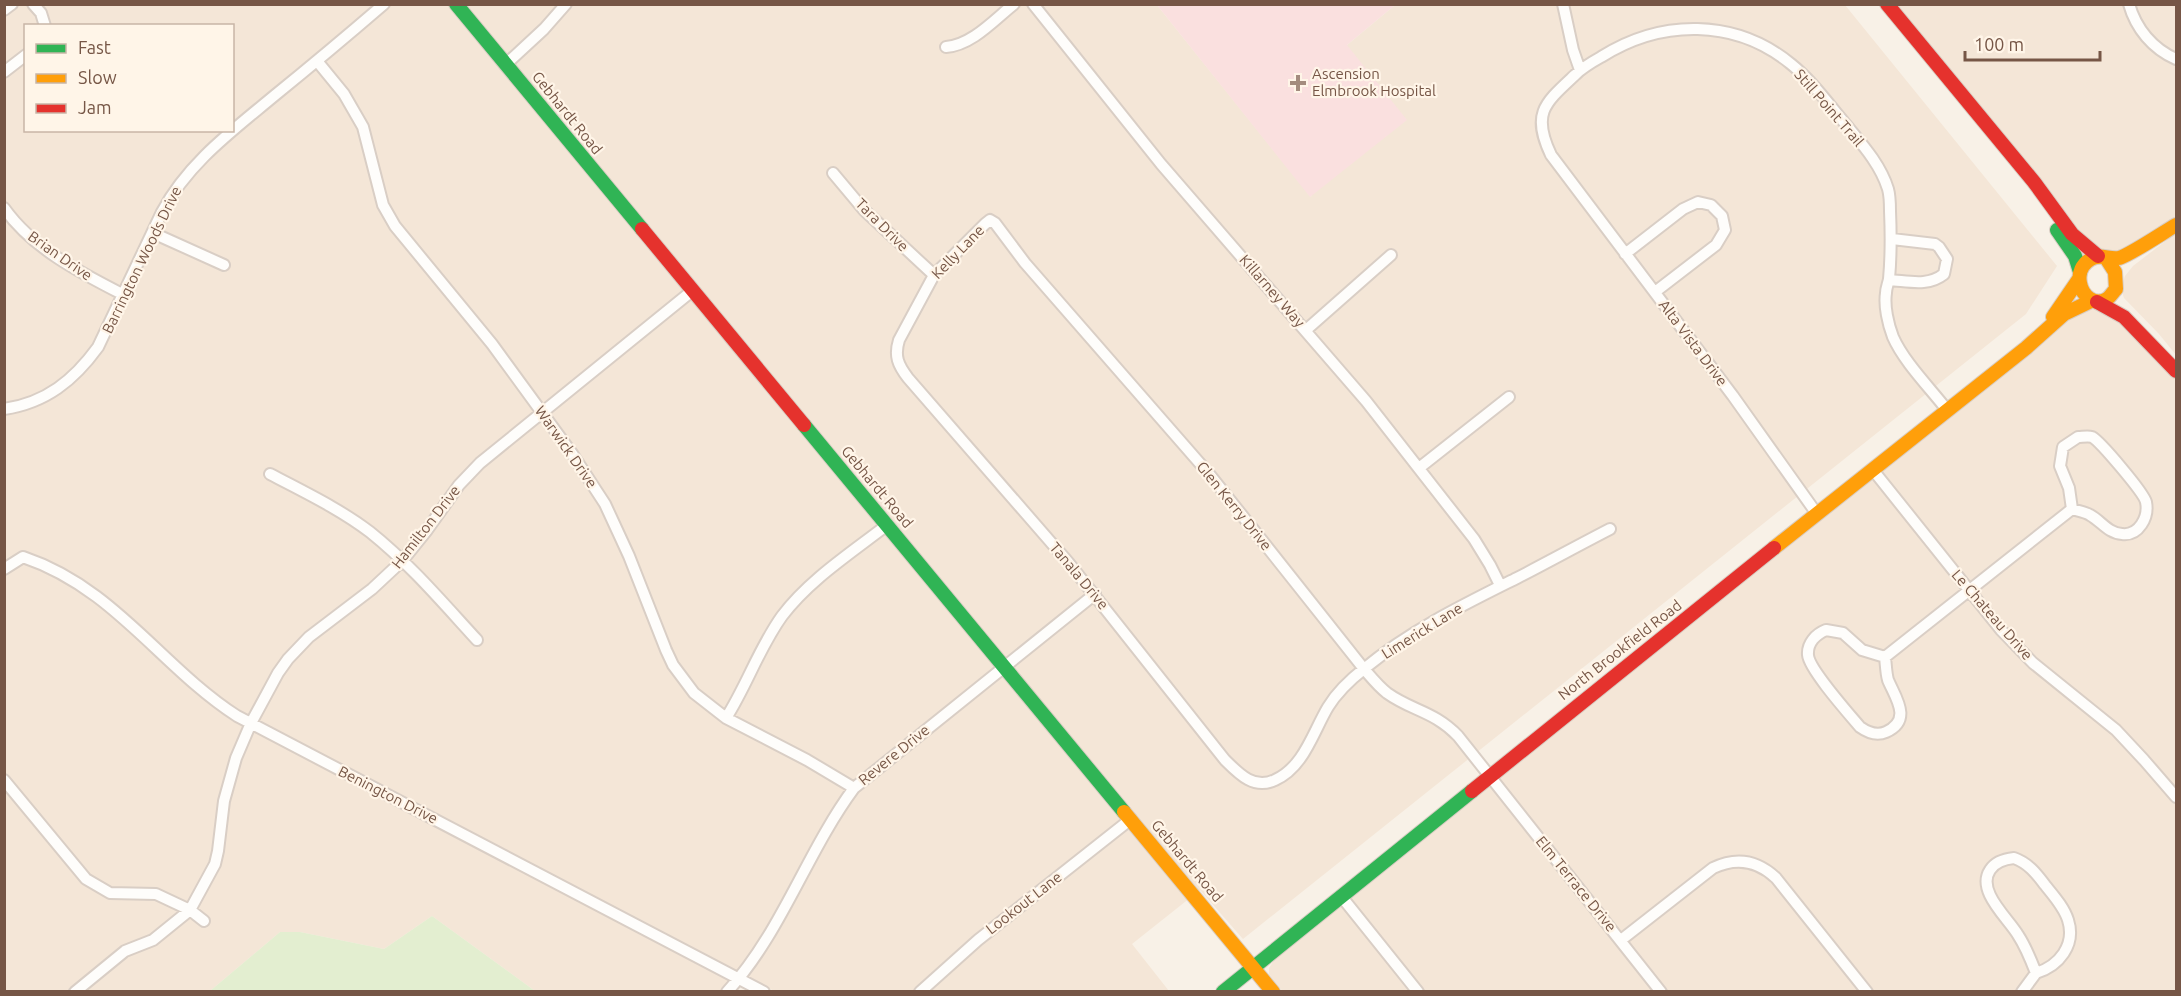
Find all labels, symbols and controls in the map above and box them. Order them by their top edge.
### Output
legend [24,24,234,132]
scale bar [1965,24,2100,62]
text: 100 m [1974,34,2024,54]
text: Fast [78,37,111,57]
place label: Ascension Elmbrook Hospital [1312,65,1436,99]
street label: Still Point Trail [1791,66,1868,150]
text: Slow [78,67,117,87]
street label: Gebhardt Road [529,68,606,158]
marker: Ascension Elmbrook Hospital [1289,74,1307,92]
text: Jam [78,97,112,117]
street label: Barrington Woods Drive [99,183,185,336]
street label: Tara Drive [852,195,912,255]
street label: Kelly Lane [928,221,987,282]
street label: Brian Drive [25,227,95,284]
street label: Killarney Way [1236,251,1308,330]
street label: Alta Vista Drive [1656,296,1731,389]
street label: Warwick Drive [532,403,601,491]
street label: Gebhardt Road [838,442,917,531]
street label: Glen Kerry Drive [1193,458,1275,553]
street label: Hamilton Drive [388,482,463,572]
street label: Tanala Drive [1046,539,1112,613]
street label: Le Chateau Drive [1949,566,2036,663]
street label: North Brookfield Road [1555,596,1685,703]
street label: Limerick Lane [1378,599,1465,662]
street label: Revere Drive [855,721,932,788]
street label: Benington Drive [336,762,441,827]
street label: Gebhardt Road [1148,816,1227,905]
street label: Elm Terrace Drive [1533,833,1620,935]
street label: Lookout Lane [982,868,1065,937]

